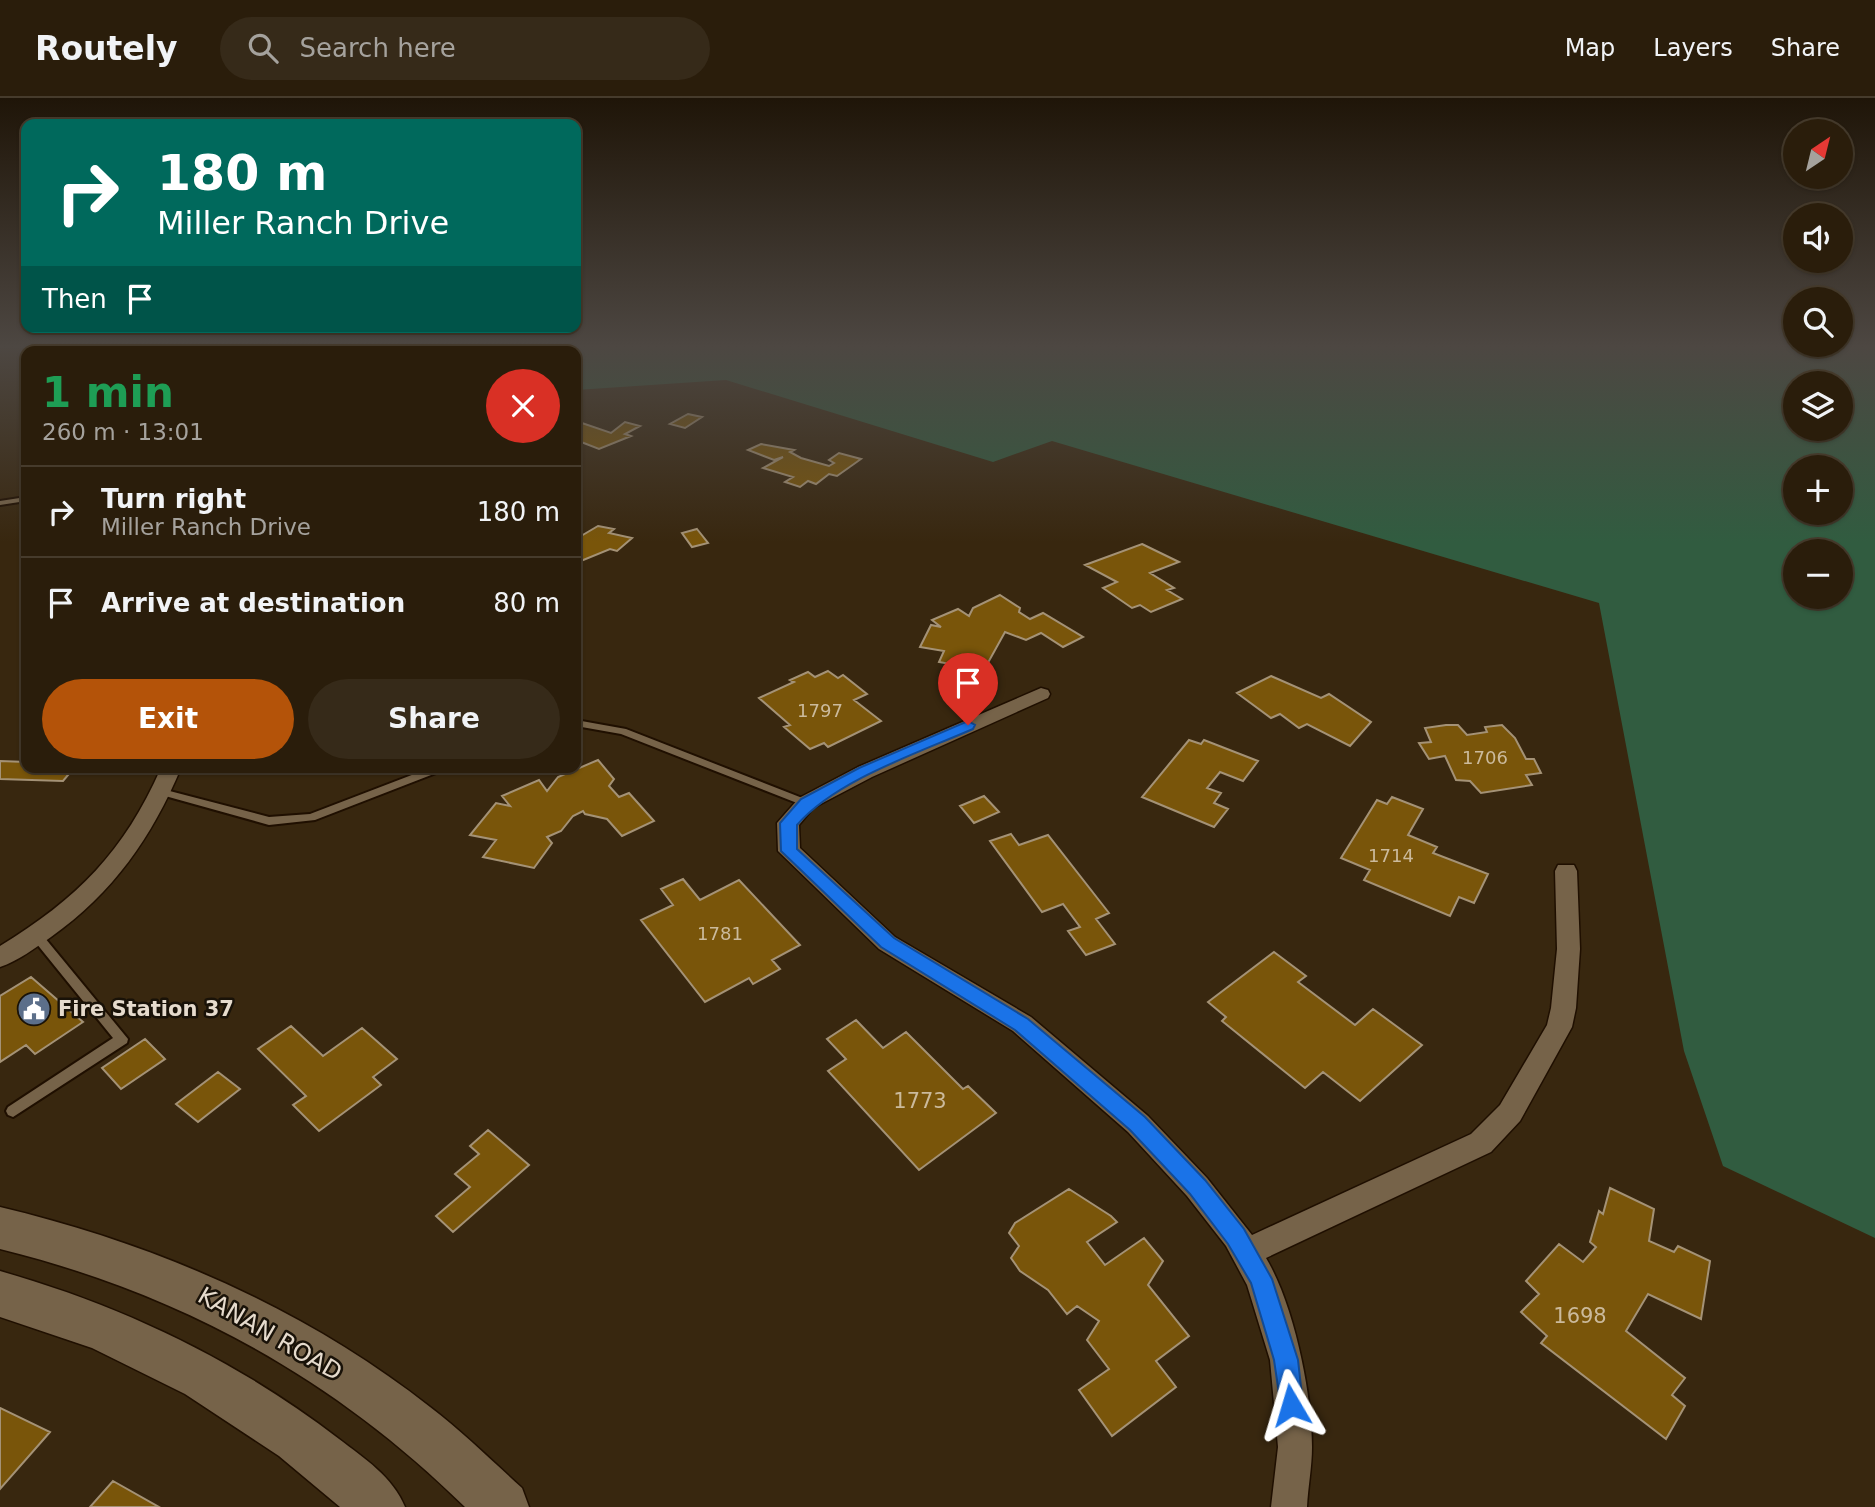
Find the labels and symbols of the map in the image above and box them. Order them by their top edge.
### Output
north arrow [1783,119,1853,189]
pin [938,653,998,725]
house number: 1797 [797,700,843,721]
house number: 1706 [1462,747,1508,768]
house number: 1714 [1368,845,1414,866]
house number: 1781 [697,923,743,944]
public building icon: Fire Station 37 [15,990,53,1028]
place label: Fire Station 37 [58,997,234,1021]
house number: 1773 [893,1089,947,1113]
street label: KANAN ROAD [193,1281,347,1387]
house number: 1698 [1553,1304,1607,1328]
position arrow [1254,1368,1328,1442]

